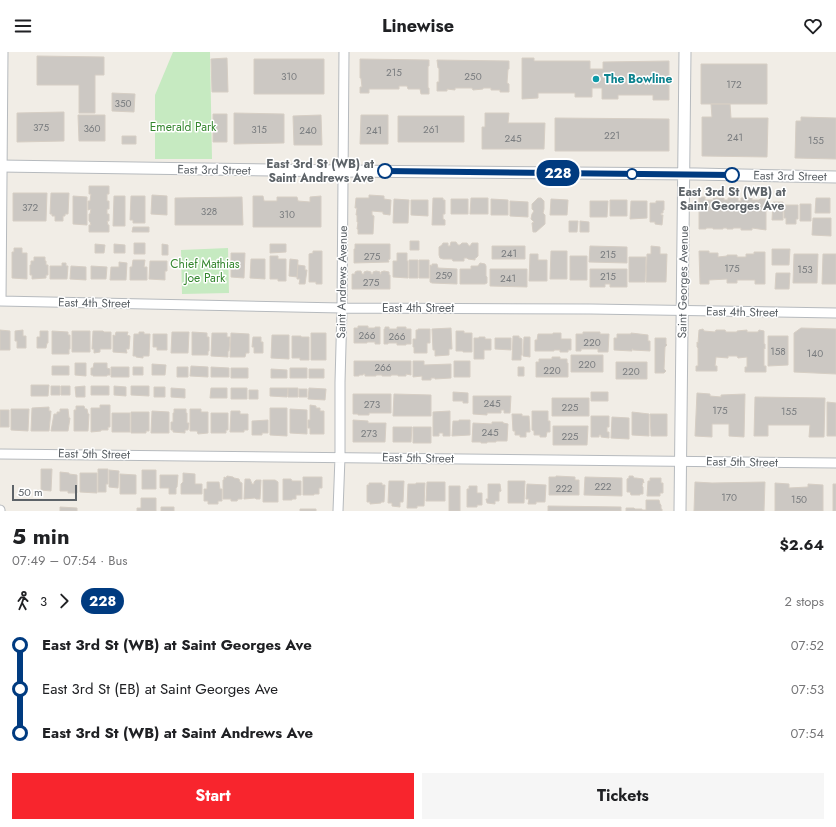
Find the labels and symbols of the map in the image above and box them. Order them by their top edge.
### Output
house number: 215 [386,65,402,80]
house number: 310 [281,69,297,84]
house number: 250 [464,69,482,84]
place label: The Bowline [604,70,672,88]
marker: The Bowline [591,74,601,84]
house number: 172 [726,77,742,92]
house number: 350 [114,96,132,111]
park label: Emerald Park [150,118,217,136]
house number: 375 [33,120,49,135]
house number: 360 [83,121,101,136]
house number: 315 [251,122,267,137]
house number: 261 [423,122,439,137]
house number: 240 [299,123,317,138]
house number: 241 [366,123,382,138]
house number: 221 [604,128,620,143]
house number: 241 [727,130,743,145]
house number: 245 [504,131,522,146]
house number: 155 [808,133,824,148]
place label: East 3rd St (WB) at Saint Andrews Ave [266,155,374,187]
street label: East 3rd Street [177,160,251,180]
line badge: 228 [535,160,581,186]
marker: East 3rd St (WB) at Saint Andrews Ave [377,163,393,179]
street label: East 3rd Street [753,166,827,186]
marker: East 3rd St (WB) at Saint Georges Ave [724,167,740,183]
unlabelled marker [626,168,638,180]
place label: East 3rd St (WB) at Saint Georges Ave [678,183,786,215]
house number: 372 [22,200,38,215]
house number: 328 [201,204,217,219]
house number: 310 [279,207,295,222]
street label: Saint Andrews Avenue [332,225,352,339]
street label: Saint Georges Avenue [673,225,693,339]
house number: 241 [501,246,517,261]
house number: 215 [600,247,616,262]
house number: 275 [364,249,381,264]
park label: Chief Mathias Joe Park [170,255,240,287]
house number: 175 [724,261,740,276]
house number: 153 [797,262,813,277]
house number: 259 [435,268,453,283]
house number: 215 [600,269,616,284]
house number: 241 [500,271,516,286]
house number: 275 [363,275,380,290]
street label: East 4th Street [58,293,130,313]
street label: East 4th Street [382,299,454,317]
street label: East 4th Street [706,302,778,322]
house number: 266 [358,328,376,343]
house number: 266 [388,329,406,344]
house number: 220 [583,335,601,350]
house number: 158 [770,344,786,359]
house number: 140 [807,346,823,361]
house number: 220 [578,357,596,372]
house number: 266 [374,360,392,375]
house number: 220 [543,363,561,378]
house number: 220 [622,364,640,379]
house number: 245 [483,396,501,411]
house number: 273 [364,397,381,412]
house number: 225 [561,400,579,415]
house number: 175 [712,403,728,418]
house number: 155 [781,404,797,419]
house number: 245 [481,425,499,440]
house number: 273 [361,426,378,441]
house number: 225 [561,429,579,444]
street label: East 5th Street [58,444,130,464]
street label: East 5th Street [382,448,454,468]
street label: East 5th Street [706,452,778,472]
house number: 222 [594,479,612,494]
house number: 222 [555,481,573,496]
scale bar [12,483,77,502]
house number: 170 [721,490,737,505]
house number: 150 [791,492,807,507]

